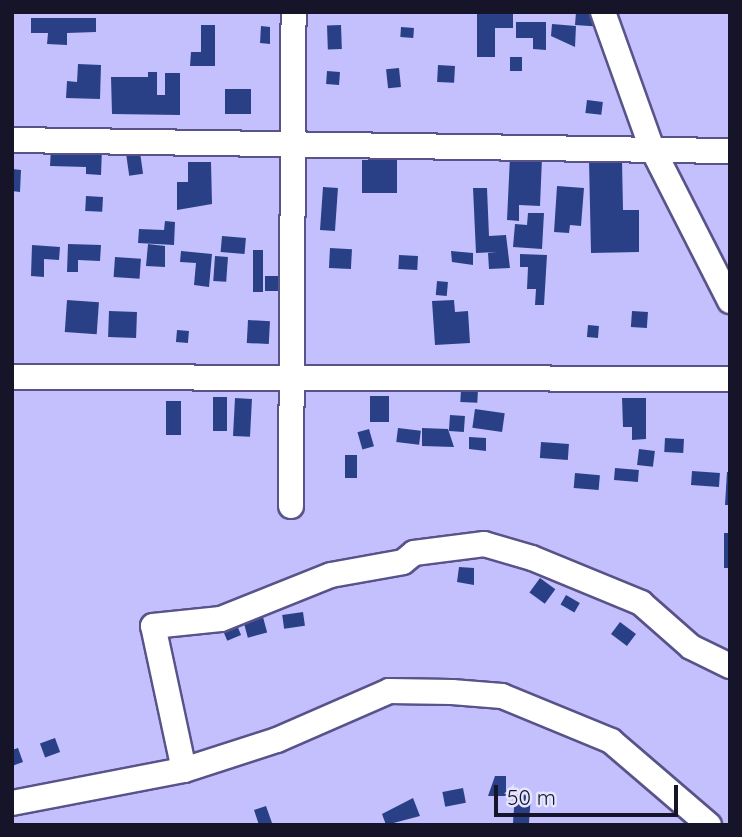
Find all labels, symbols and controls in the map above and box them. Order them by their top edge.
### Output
scale bar [497,770,681,814]
text: 50 m [507,784,556,810]

